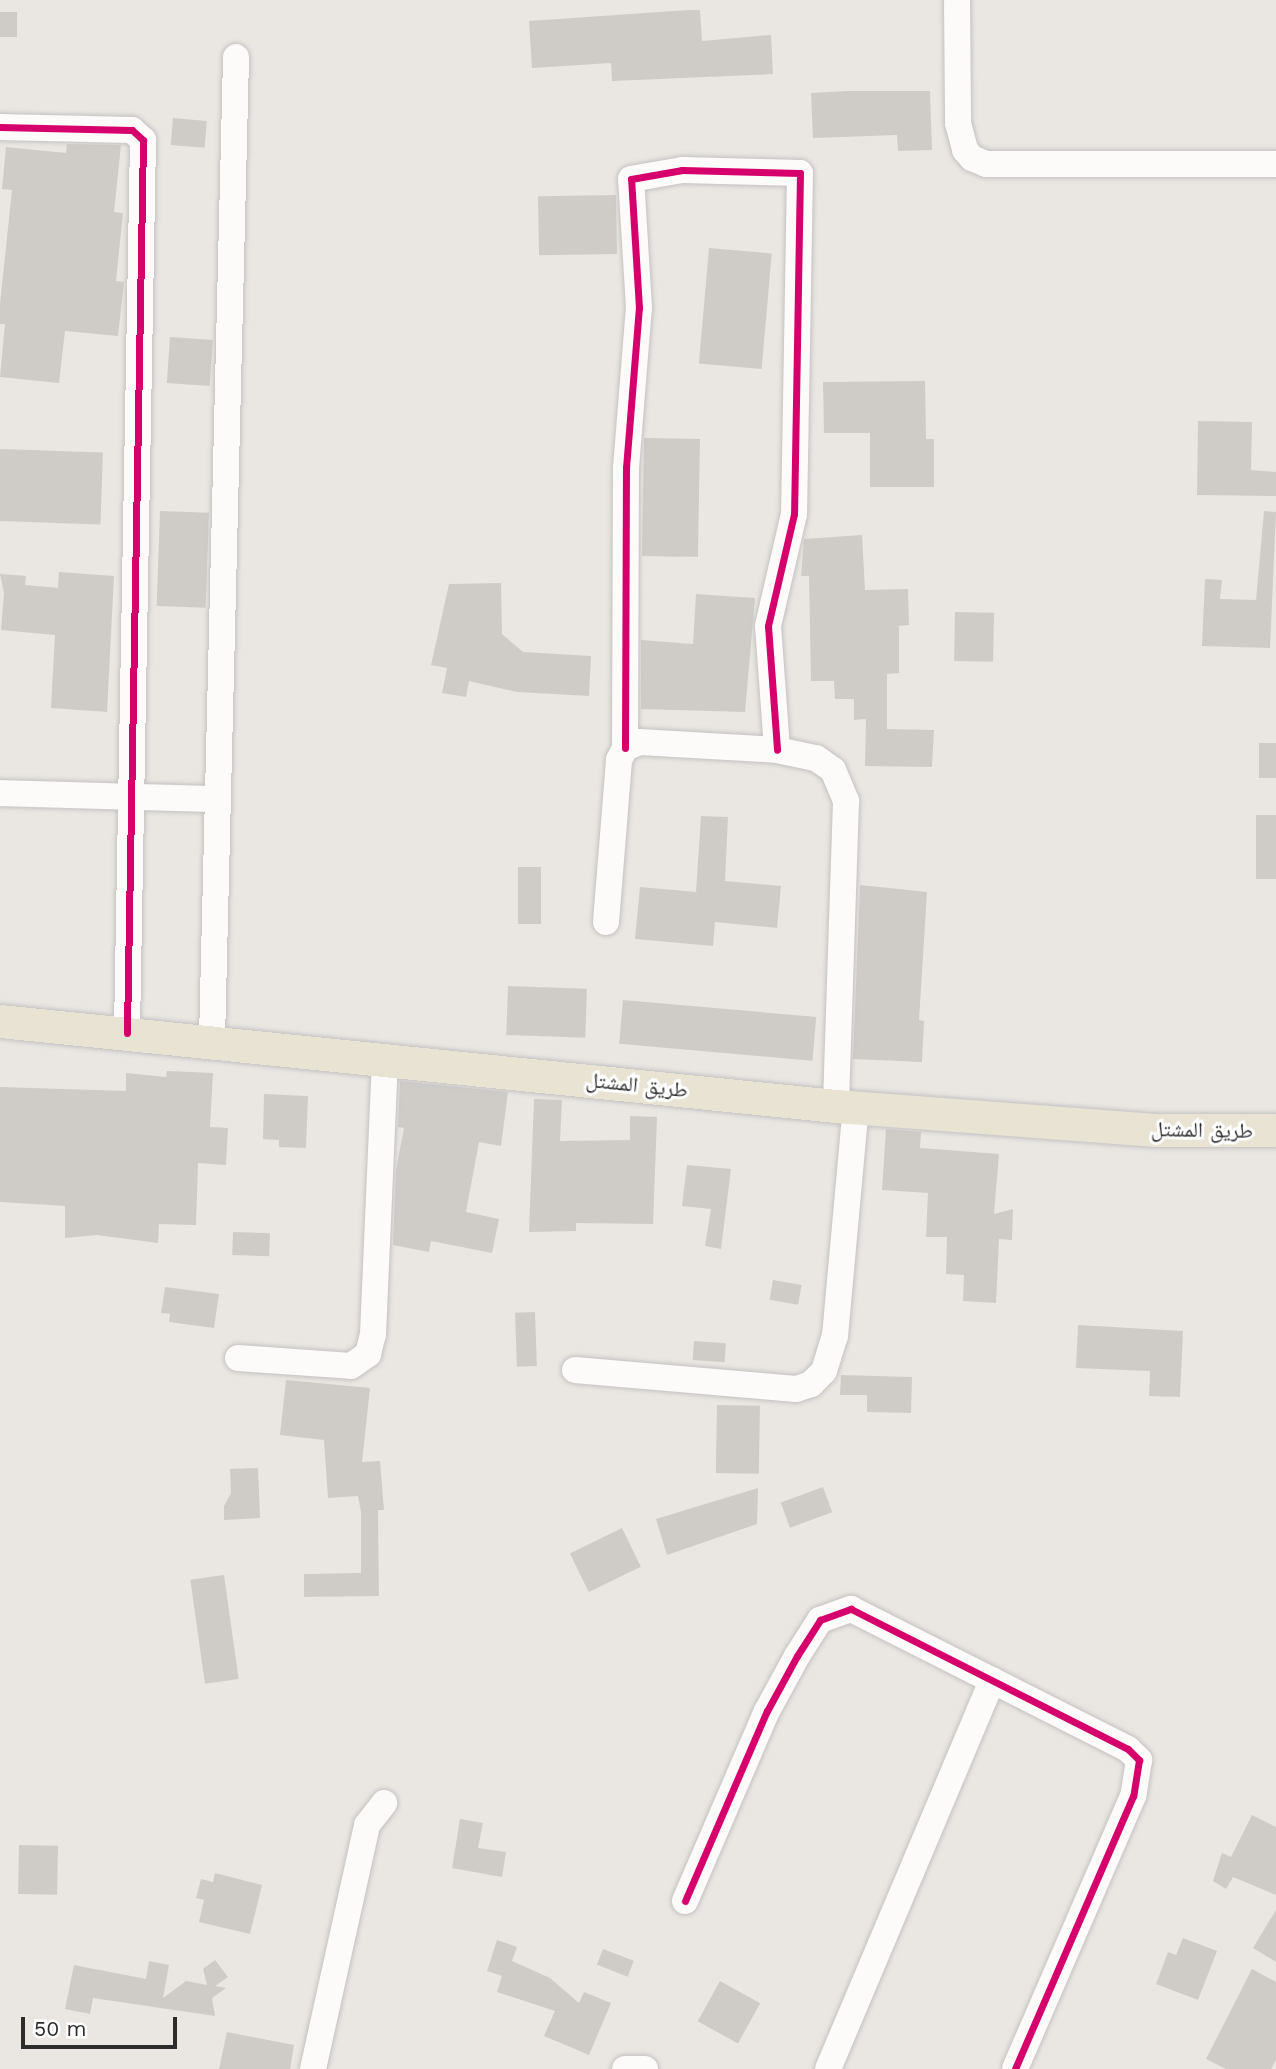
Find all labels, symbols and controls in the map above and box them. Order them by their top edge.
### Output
street label: طريق المشتل [585,1067,689,1103]
street label: طريق المشتل [1151,1117,1253,1143]
scale bar [24,2002,180,2046]
text: 50 m [34,2016,86,2041]

